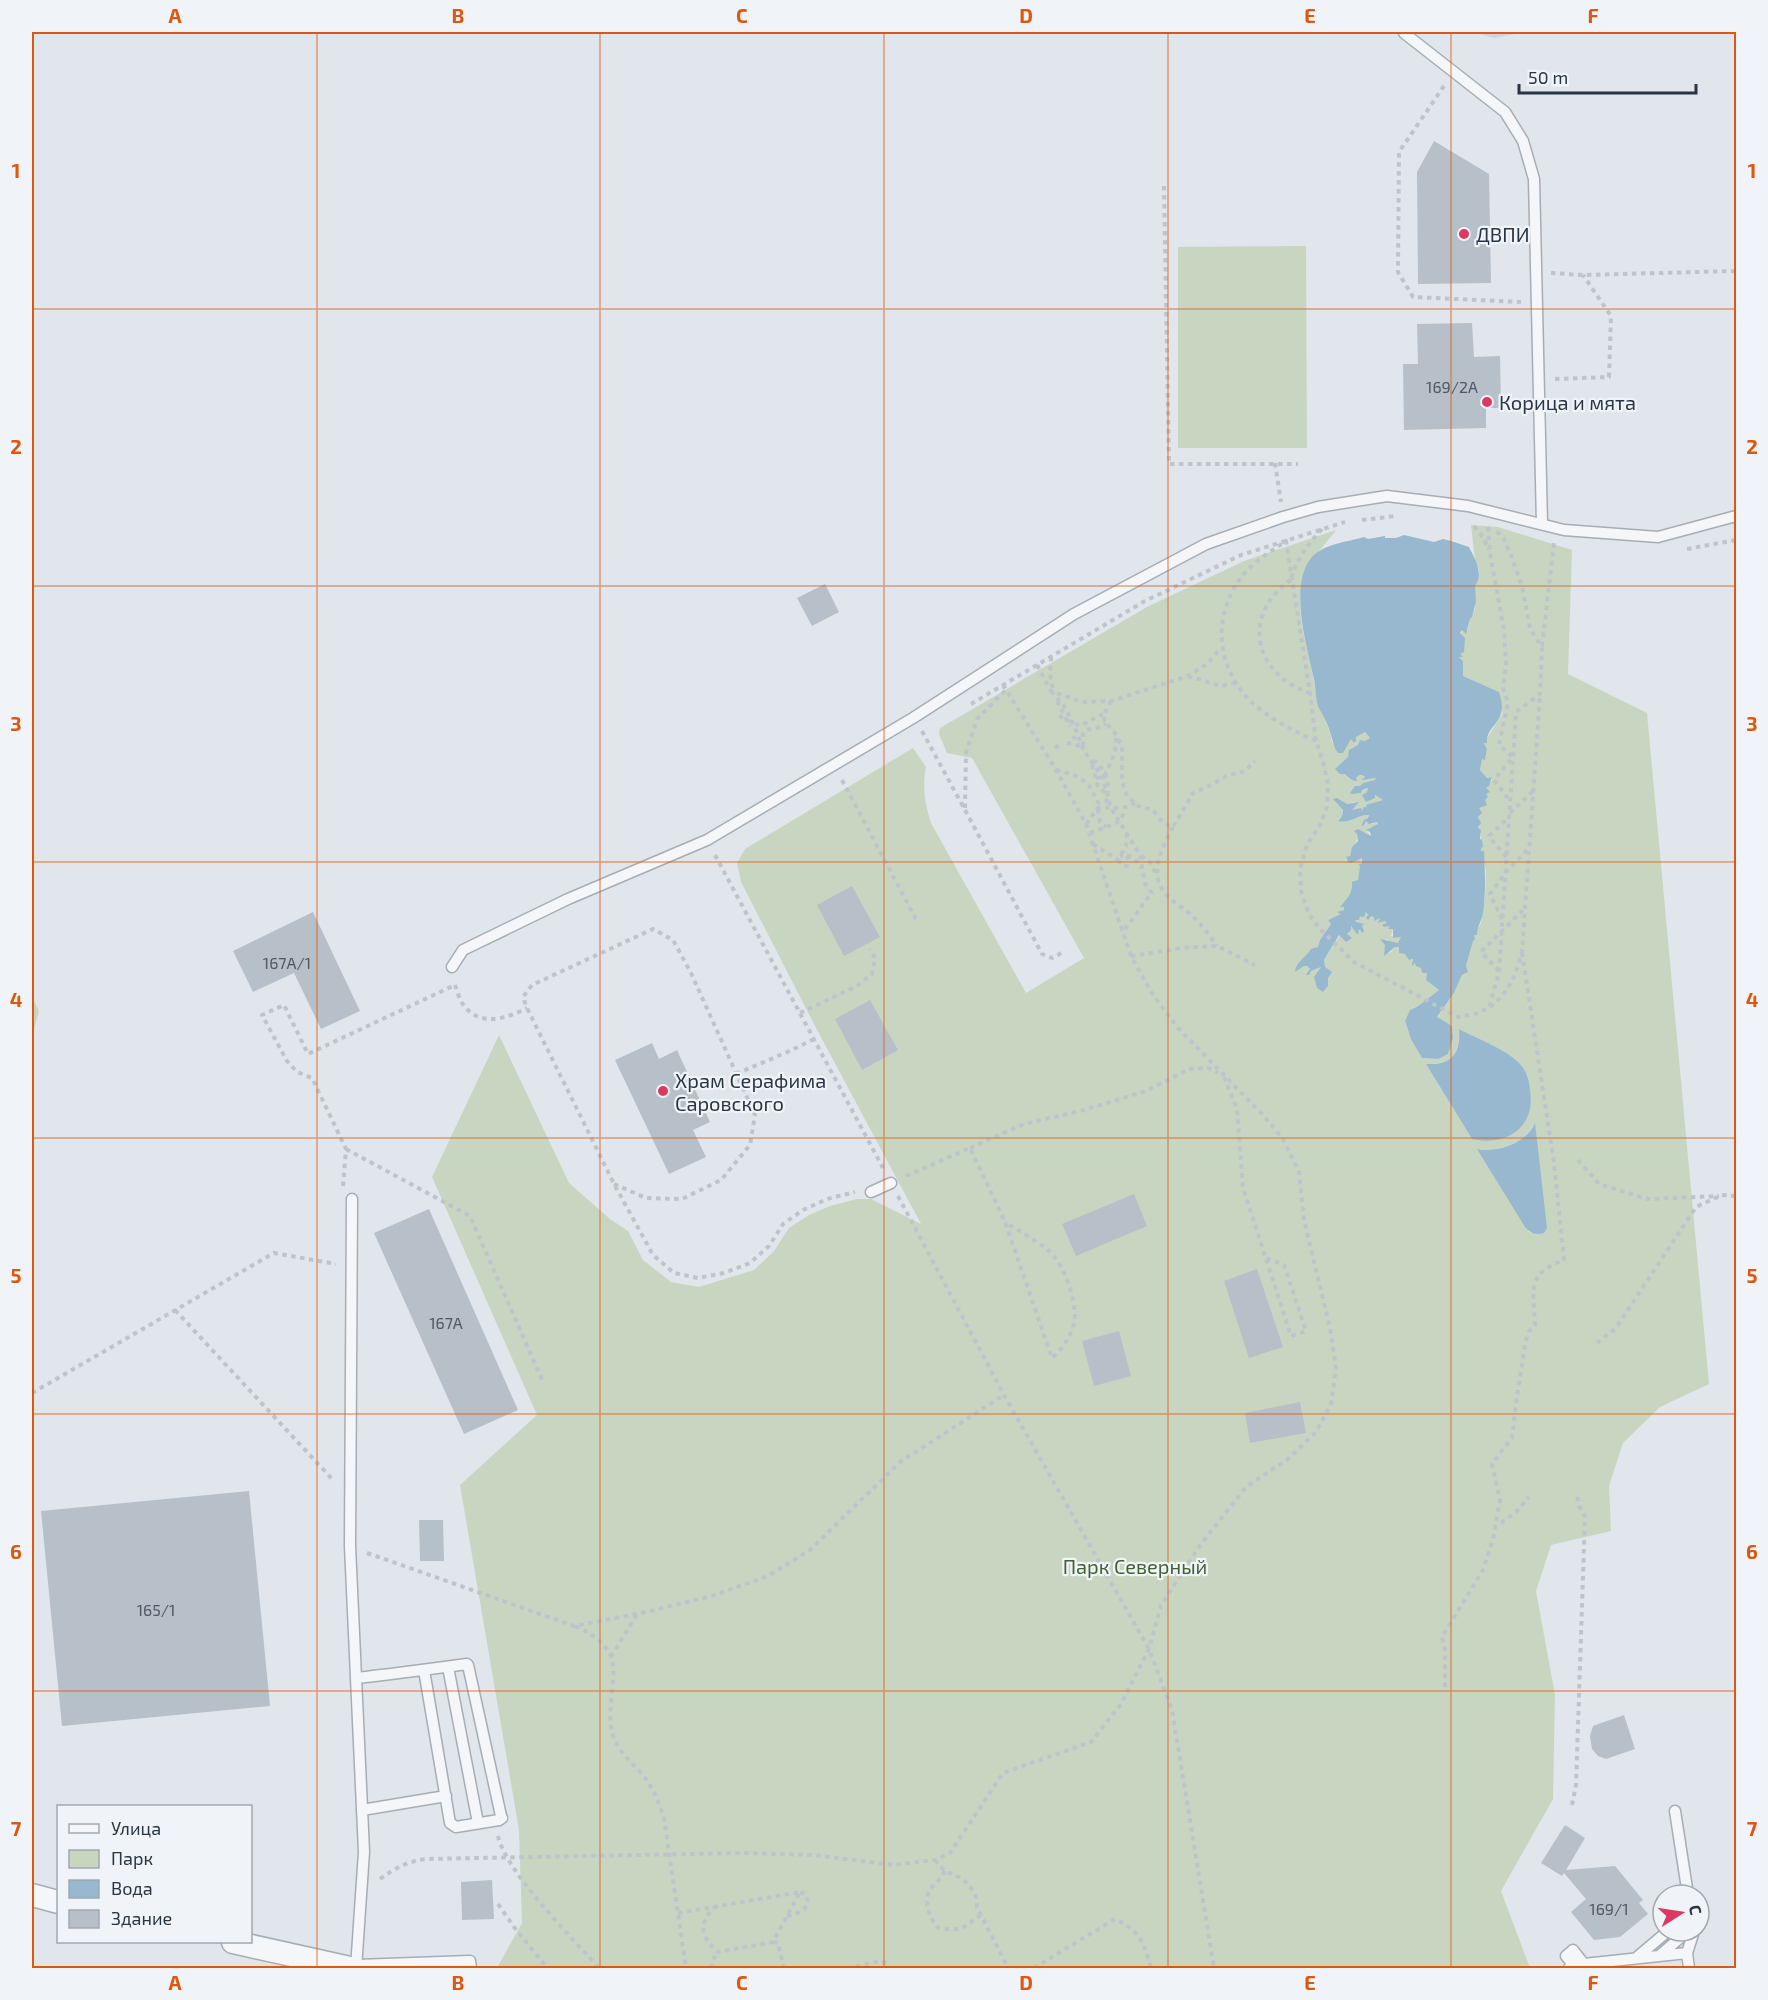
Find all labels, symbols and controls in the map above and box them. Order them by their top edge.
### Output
text: A [168,3,182,27]
text: B [452,3,464,27]
text: C [736,3,748,27]
text: D [1019,3,1033,27]
text: E [1304,3,1316,27]
text: F [1587,3,1599,27]
scale bar [1519,57,1696,95]
text: 50 m [1528,66,1568,88]
text: 1 [12,158,20,182]
text: 1 [1748,158,1756,182]
place label: ДВПИ [1476,222,1529,246]
marker: ДВПИ [1457,227,1471,241]
house number: 169/2А [1426,377,1478,396]
place label: Корица и мята [1499,390,1636,414]
marker: Корица и мята [1480,395,1494,409]
text: 2 [10,434,22,458]
text: 2 [1746,434,1758,458]
text: 3 [10,711,22,735]
text: 3 [1746,711,1758,735]
house number: 167А/1 [263,953,311,972]
text: 4 [10,987,23,1011]
text: 4 [1746,987,1759,1011]
place label: Храм Серафима Саровского [675,1068,826,1115]
marker: Храм Серафима Саровского [656,1084,670,1098]
text: 5 [10,1263,22,1287]
text: 5 [1746,1263,1758,1287]
house number: 167А [429,1313,463,1332]
text: 6 [10,1539,22,1563]
text: 6 [1746,1539,1758,1563]
park label: Парк Северный [1063,1554,1207,1578]
house number: 165/1 [137,1600,175,1619]
legend [57,1805,252,1943]
text: 7 [11,1816,22,1840]
text: 7 [1747,1816,1758,1840]
text: Улица [111,1817,161,1839]
text: Парк [111,1847,153,1869]
text: Вода [111,1877,153,1899]
north arrow [1651,1883,1711,1943]
house number: 169/1 [1589,1899,1629,1918]
text: С [1686,1903,1706,1916]
text: Здание [111,1907,172,1929]
text: A [168,1970,182,1994]
text: B [452,1970,464,1994]
text: C [736,1970,748,1994]
text: D [1019,1970,1033,1994]
text: E [1304,1970,1316,1994]
text: F [1587,1970,1599,1994]

